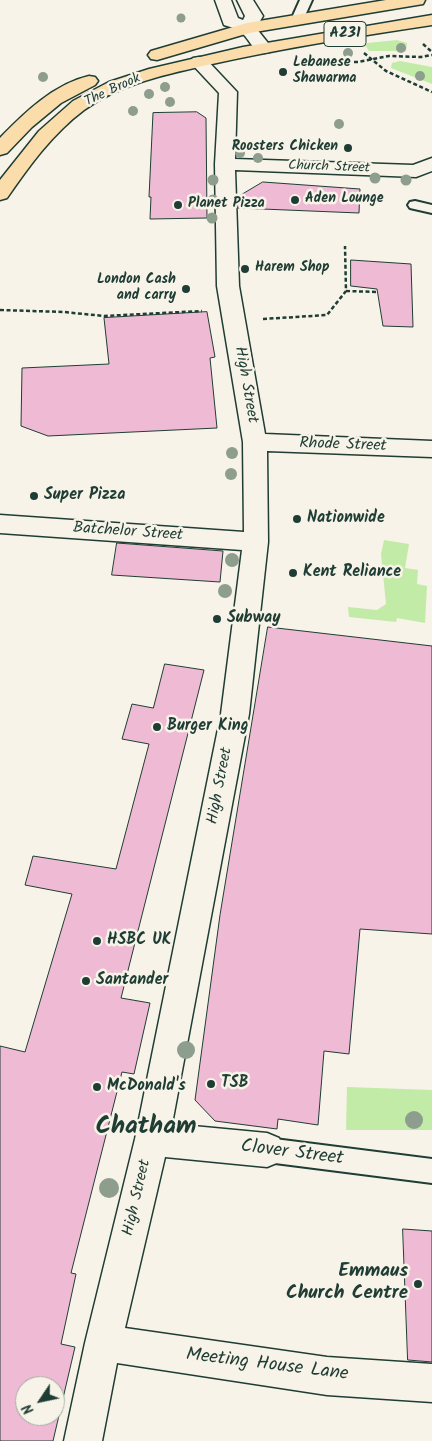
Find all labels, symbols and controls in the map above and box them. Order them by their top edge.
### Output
road number: A231 [324,22,366,46]
place label: Lebanese Shawarma [293,56,357,88]
marker: Lebanese Shawarma [277,66,289,78]
street label: The Brook [82,71,144,111]
place label: Roosters Chicken [232,140,338,156]
marker: Roosters Chicken [342,142,354,154]
street label: Church Street [288,158,370,178]
place label: Aden Lounge [305,192,383,208]
marker: Aden Lounge [289,194,301,206]
place label: Planet Pizza [188,197,265,213]
marker: Planet Pizza [172,199,184,211]
place label: Harem Shop [255,261,330,277]
marker: Harem Shop [239,263,251,275]
place label: London Cash and carry [97,273,176,306]
marker: London Cash and carry [180,283,192,295]
street label: High Street [229,345,261,425]
street label: Rhode Street [299,435,387,457]
place label: Super Pizza [44,486,125,506]
marker: Super Pizza [28,490,40,502]
place label: Nationwide [307,509,385,529]
marker: Nationwide [291,513,303,525]
street label: Batchelor Street [72,520,184,546]
place label: Kent Reliance [303,563,401,583]
marker: Kent Reliance [287,567,299,579]
place label: Subway [227,609,281,629]
marker: Subway [211,613,223,625]
place label: Burger King [167,717,248,737]
marker: Burger King [151,721,163,733]
street label: High Street [204,746,238,826]
place label: HSBC UK [107,931,171,951]
marker: HSBC UK [91,935,103,947]
place label: Santander [96,971,168,991]
marker: Santander [80,975,92,987]
place label: TSB [221,1074,249,1094]
place label: McDonald's [107,1077,186,1097]
marker: TSB [205,1078,217,1090]
marker: McDonald's [91,1081,103,1093]
district label: Chatham [96,1114,196,1144]
street label: Clover Street [239,1136,345,1172]
street label: High Street [120,1158,156,1238]
place label: Emmaus Church Centre [286,1262,408,1306]
marker: Emmaus Church Centre [412,1278,424,1290]
street label: Meeting House Lane [185,1345,349,1387]
north arrow [15,1376,65,1426]
text: N [17,1399,40,1419]

